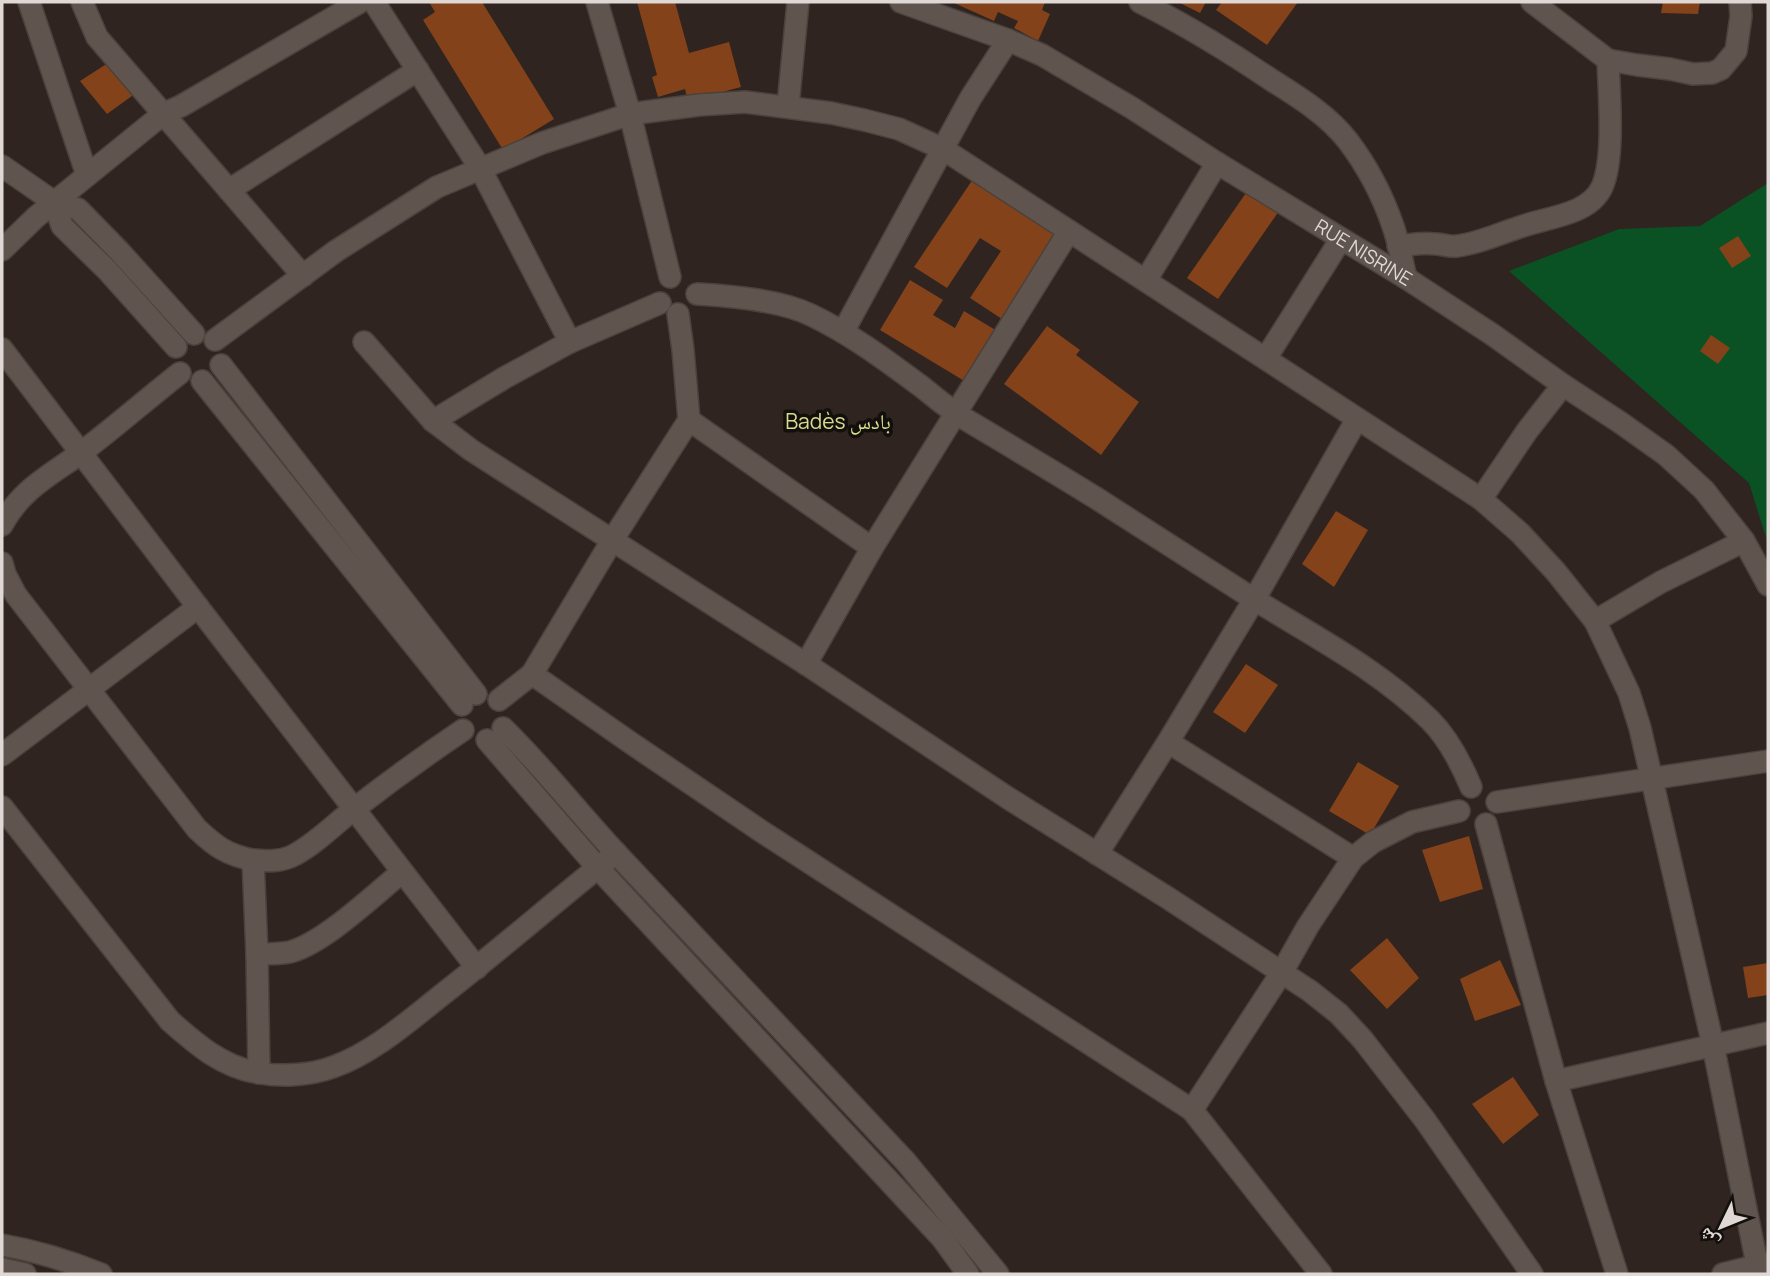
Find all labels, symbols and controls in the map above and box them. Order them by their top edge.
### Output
street label: RUE NISRINE [1310,213,1417,292]
district label: Badès بادس [785,407,891,435]
north arrow [1686,1192,1756,1262]
text: ش [1692,1222,1725,1255]

